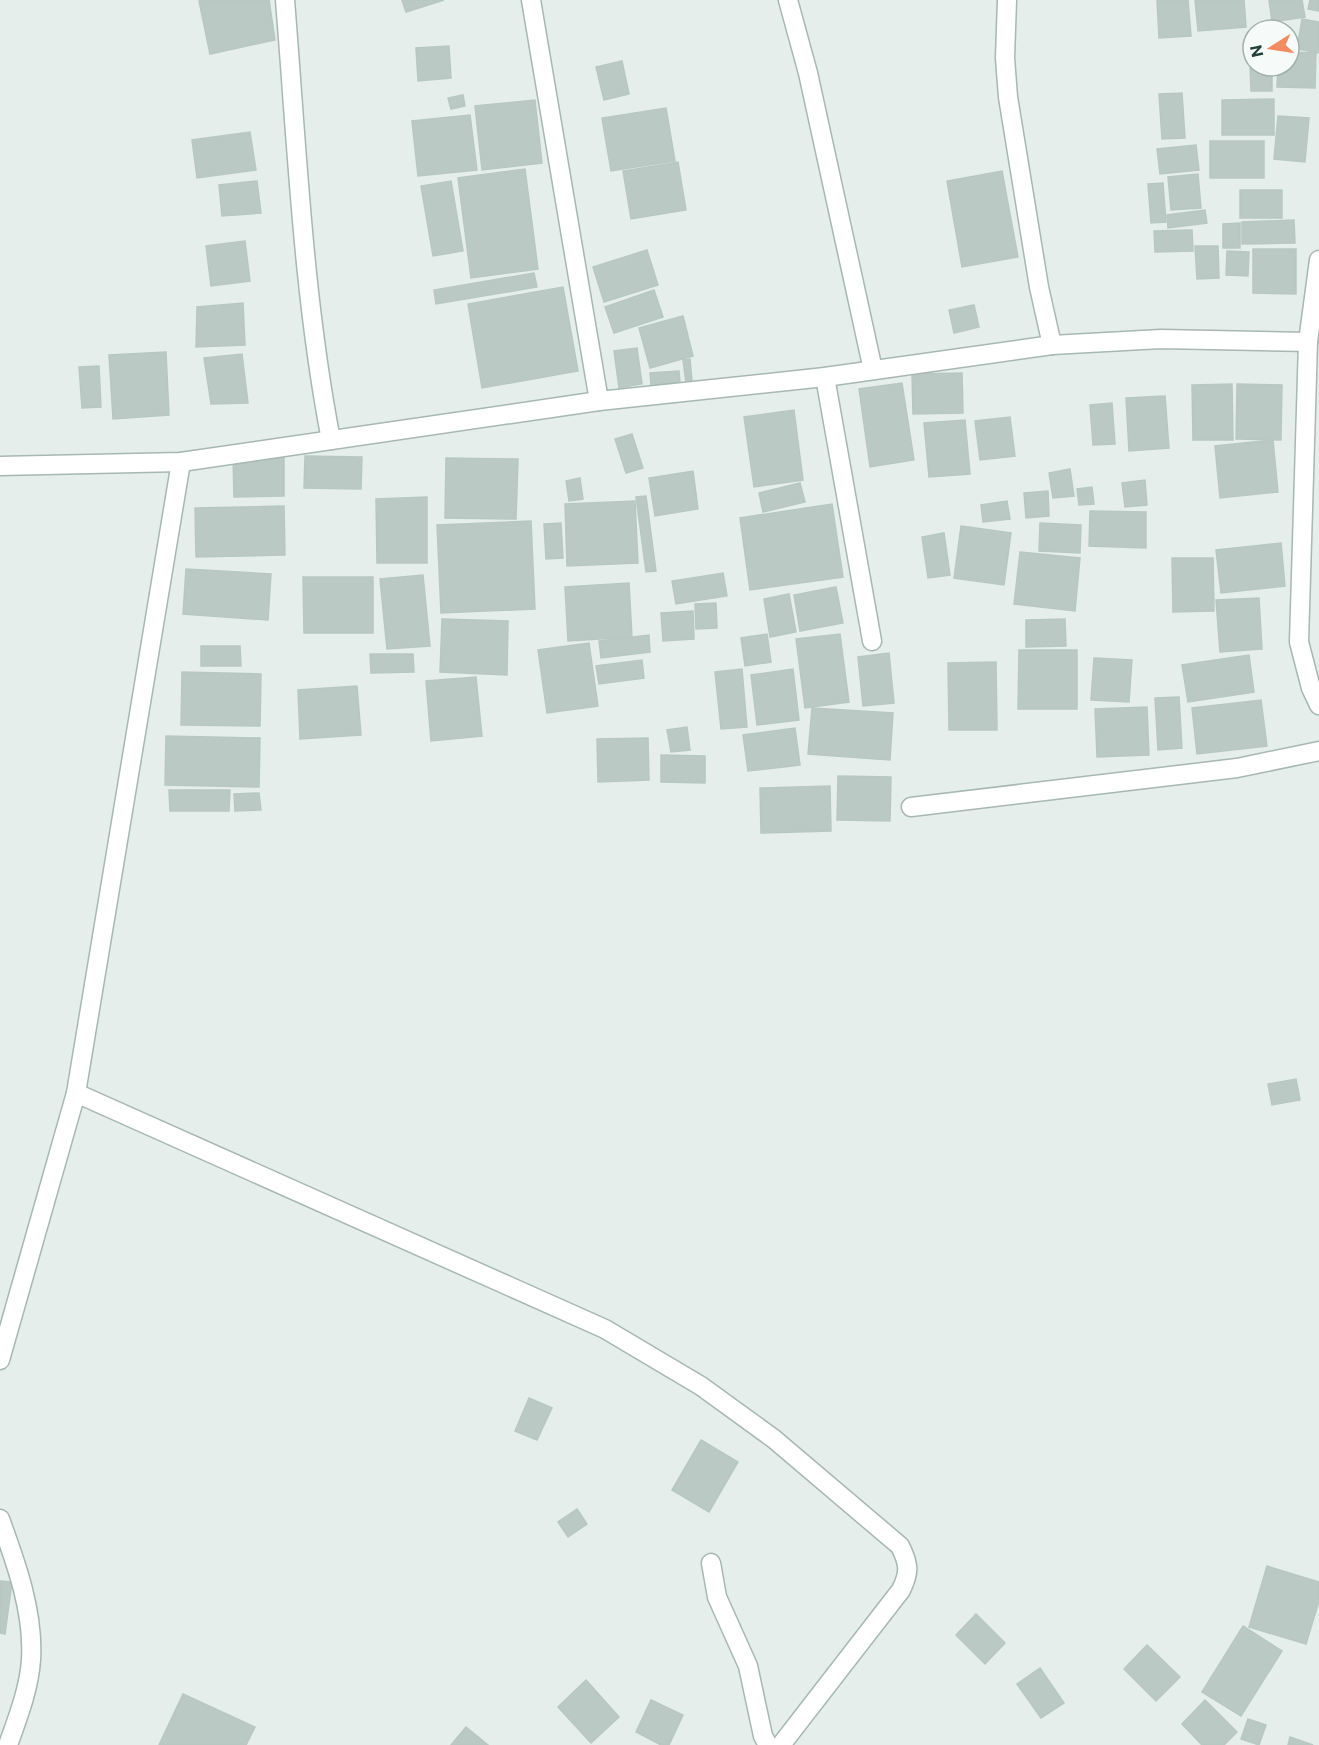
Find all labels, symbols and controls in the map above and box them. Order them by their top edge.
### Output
north arrow [1241,18,1301,78]
text: N [1245,43,1266,59]

